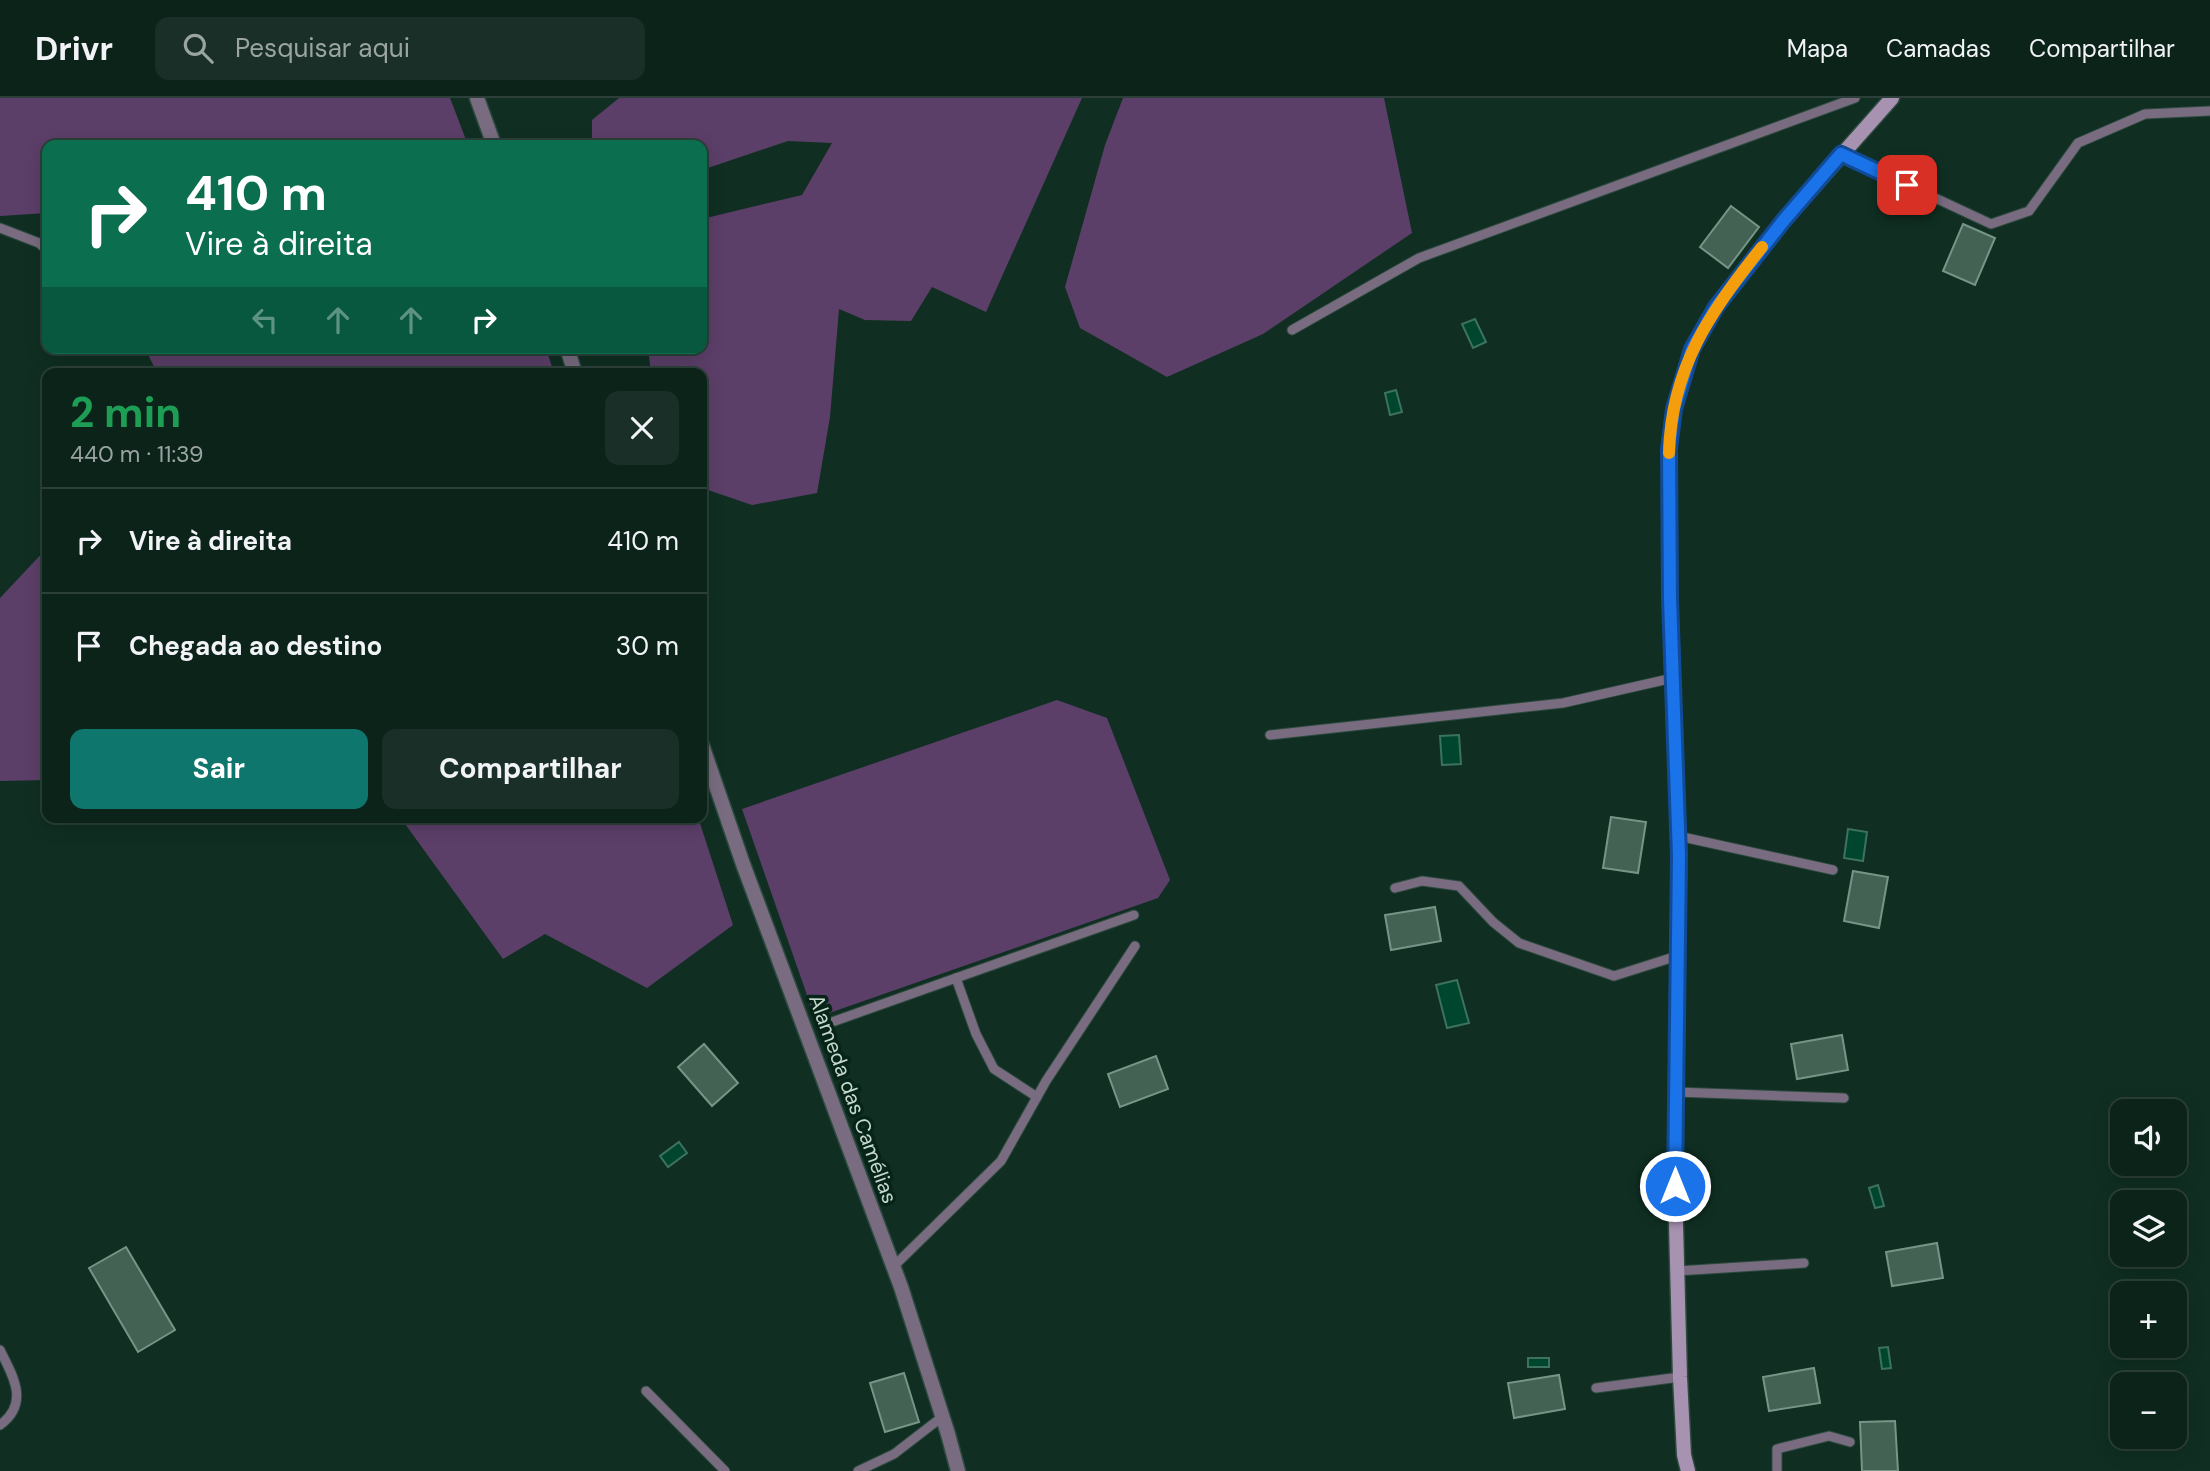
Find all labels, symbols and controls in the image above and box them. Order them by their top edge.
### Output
search box [155,17,645,80]
text: Drivr [35,27,113,70]
icon: search [179,29,217,67]
text: Pesquisar aqui [235,31,410,65]
text: Mapa [1787,33,1848,64]
text: Camadas [1886,33,1991,64]
text: Compartilhar [2029,33,2175,64]
pin [1877,155,1937,215]
text: 410 m [185,161,327,225]
icon: arrive [1888,166,1926,204]
icon: right [70,168,161,259]
text: Vire à direita [185,223,373,265]
icon: left [246,301,284,339]
icon: ahead [319,301,357,339]
icon: ahead [392,301,430,339]
icon: right [465,301,503,339]
text: 2 min [70,385,181,440]
button: close [605,391,679,465]
text: 440 m · 11:39 [70,439,203,469]
icon: right [70,522,108,560]
text: Vire à direita [129,524,292,558]
text: 410 m [607,524,679,558]
icon: arrive [70,627,108,665]
text: Chegada ao destino [129,629,382,663]
text: 30 m [616,629,679,663]
button: Sair [70,729,368,809]
button: Compartilhar [382,729,679,809]
street label: Alameda das Camélias [802,991,904,1207]
map controls [2110,1099,2187,1449]
button: sound [2110,1099,2187,1176]
position arrow [1638,1149,1712,1223]
button: layers [2110,1190,2187,1267]
button: + [2110,1281,2187,1358]
button: − [2110,1372,2187,1449]

